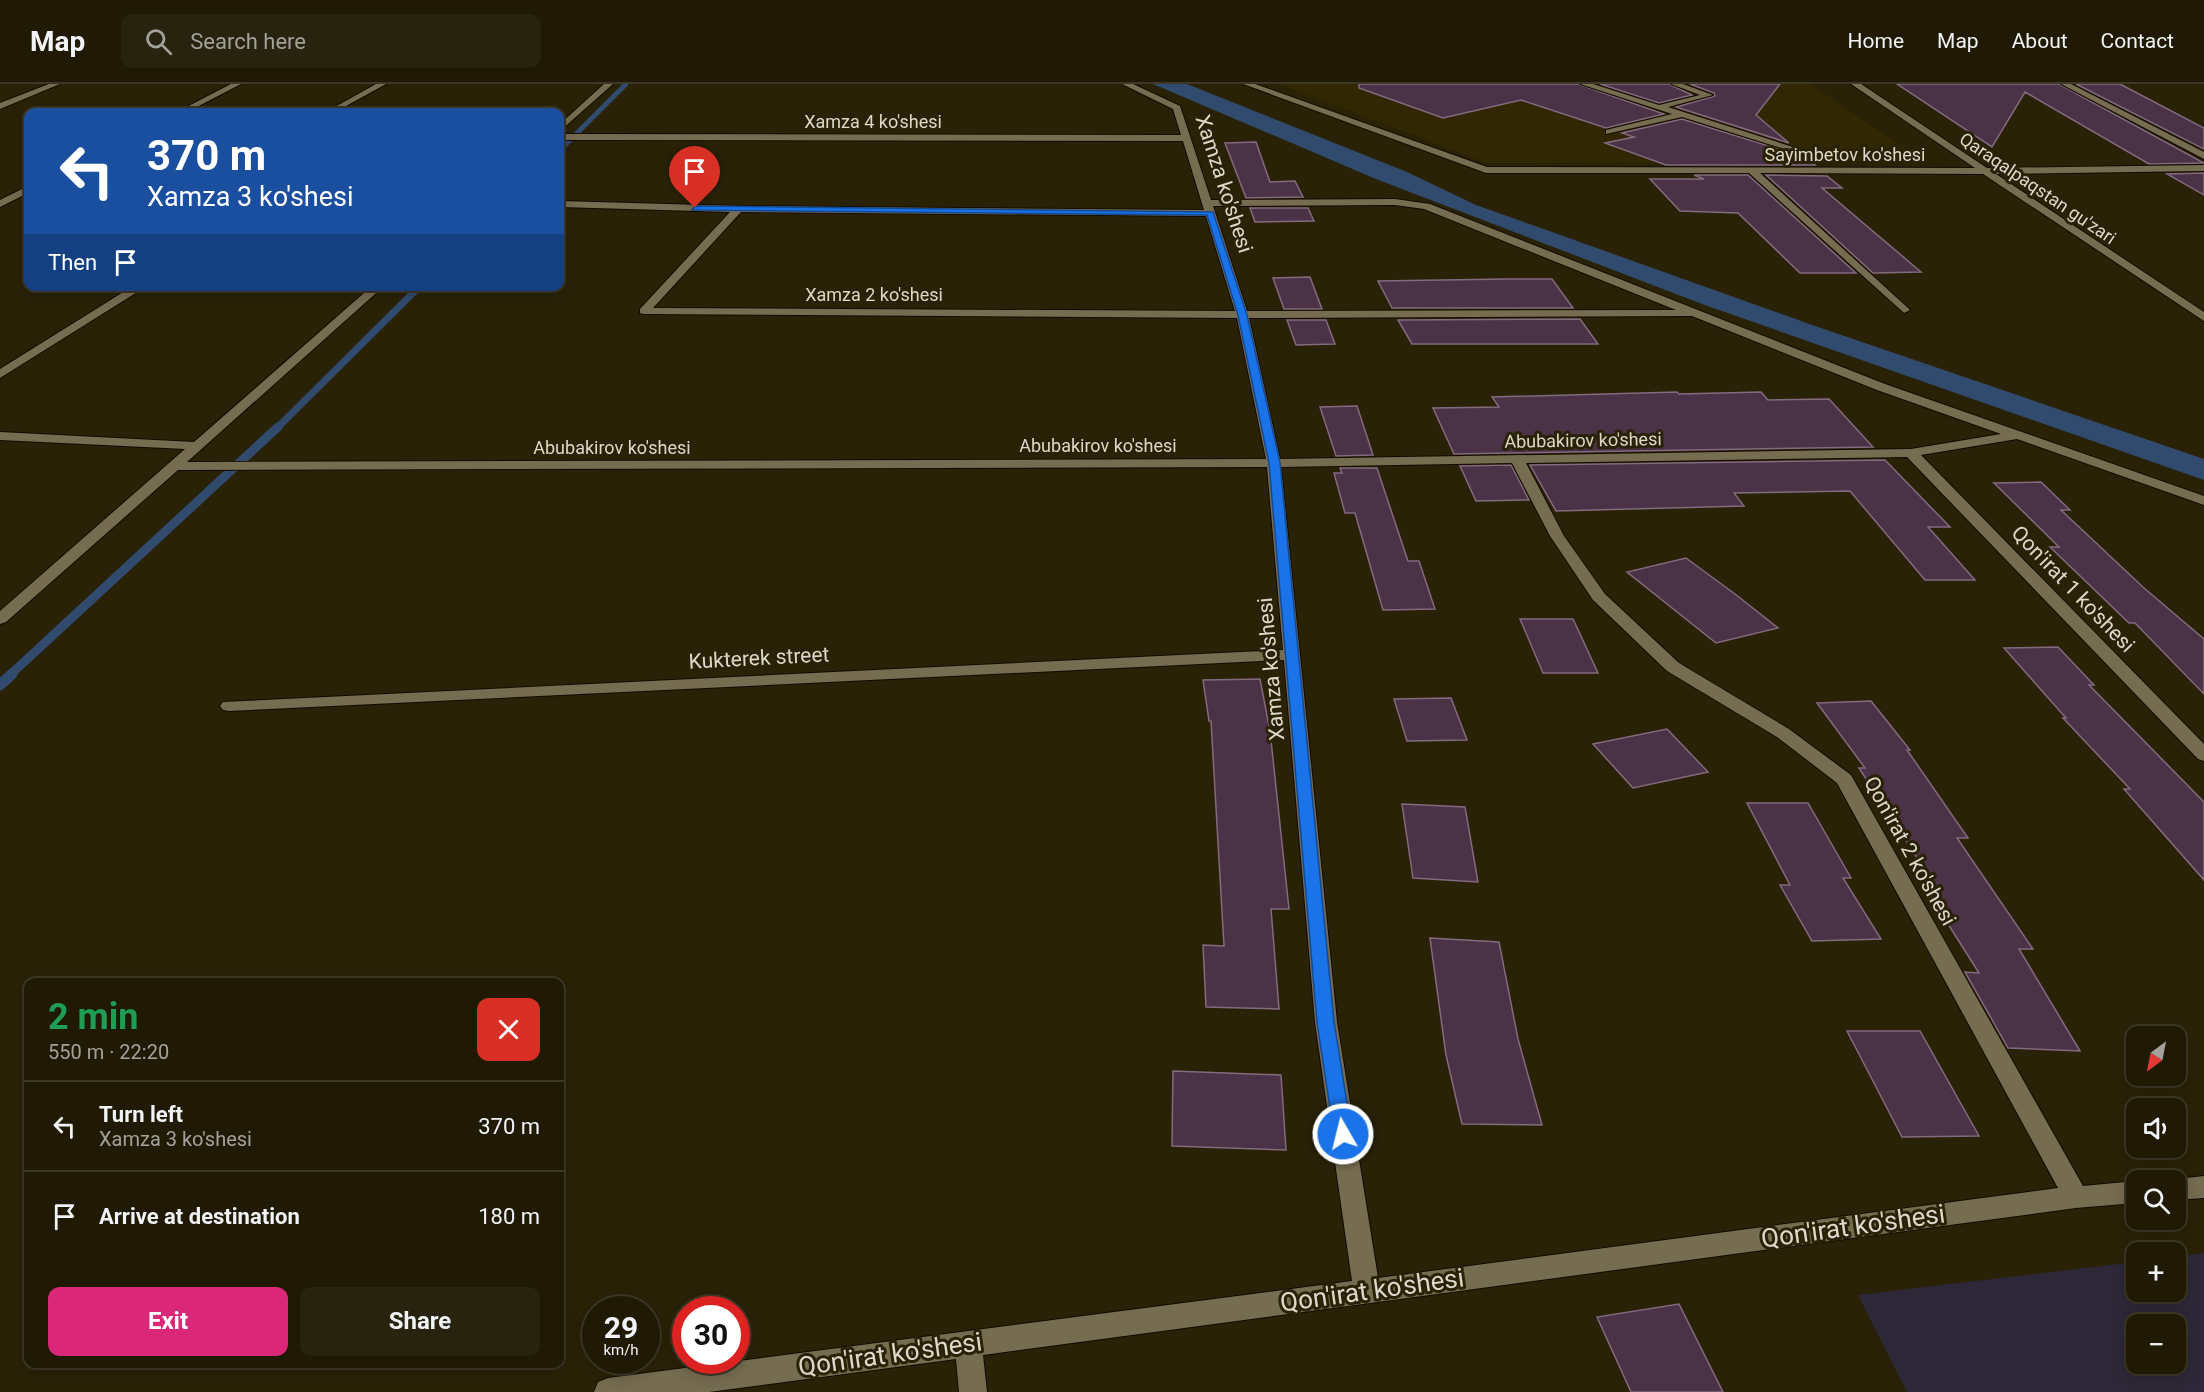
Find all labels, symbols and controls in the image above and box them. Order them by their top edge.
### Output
search box [121,14,541,68]
text: Map [30,25,85,58]
icon: search [142,25,175,58]
text: Search here [190,29,306,54]
text: Home [1848,29,1904,53]
text: Map [1937,29,1979,53]
text: About [2012,29,2068,53]
text: Contact [2101,29,2174,53]
street label: Xamza 4 ko'shesi [804,111,942,132]
street label: Xamza ko'shesi [1190,112,1258,256]
street label: Qaraqalpaqstan gu'zari [1956,128,2120,248]
text: 370 m [147,131,266,180]
icon: left [48,132,126,210]
street label: Sayimbetov ko'shesi [1765,144,1925,165]
pin [669,146,720,208]
icon: arrive [678,155,711,188]
text: Xamza 3 ko'shesi [147,181,354,213]
icon: arrive [109,246,142,279]
text: Then [48,250,97,275]
street label: Xamza 2 ko'shesi [805,284,943,305]
street label: Abubakirov ko'shesi [1504,428,1662,452]
street label: Abubakirov ko'shesi [1019,435,1177,456]
street label: Abubakirov ko'shesi [533,437,691,458]
street label: Qon'irat 1 ko'shesi [2007,521,2139,657]
street label: Xamza ko'shesi [1253,596,1289,742]
street label: Kukterek street [688,642,830,674]
street label: Qon'irat 2 ko'shesi [1859,772,1961,930]
text: 2 min [48,996,139,1038]
button: close [477,998,540,1061]
north arrow [2126,1026,2186,1086]
map controls [2126,1026,2186,1374]
text: 550 m · 22:20 [48,1040,169,1064]
button: sound [2126,1098,2186,1158]
text: Turn left [99,1102,183,1127]
position arrow [1311,1102,1375,1166]
icon: left [48,1110,81,1143]
text: 370 m [478,1114,540,1139]
text: Xamza 3 ko'shesi [99,1127,252,1151]
button: search [2126,1170,2186,1230]
street label: Qon'irat ko'shesi [1759,1198,1947,1254]
icon: arrive [48,1200,81,1233]
text: Arrive at destination [99,1204,300,1229]
text: 180 m [478,1204,540,1229]
button: + [2126,1242,2186,1302]
street label: Qon'irat ko'shesi [1278,1262,1466,1318]
button: Exit [48,1287,288,1356]
button: Share [300,1287,540,1356]
speed limit sign: 30 [672,1296,750,1374]
text: 29 [604,1310,638,1345]
button: − [2126,1314,2186,1374]
street label: Qon'irat ko'shesi [796,1326,984,1382]
text: km/h [603,1341,639,1359]

